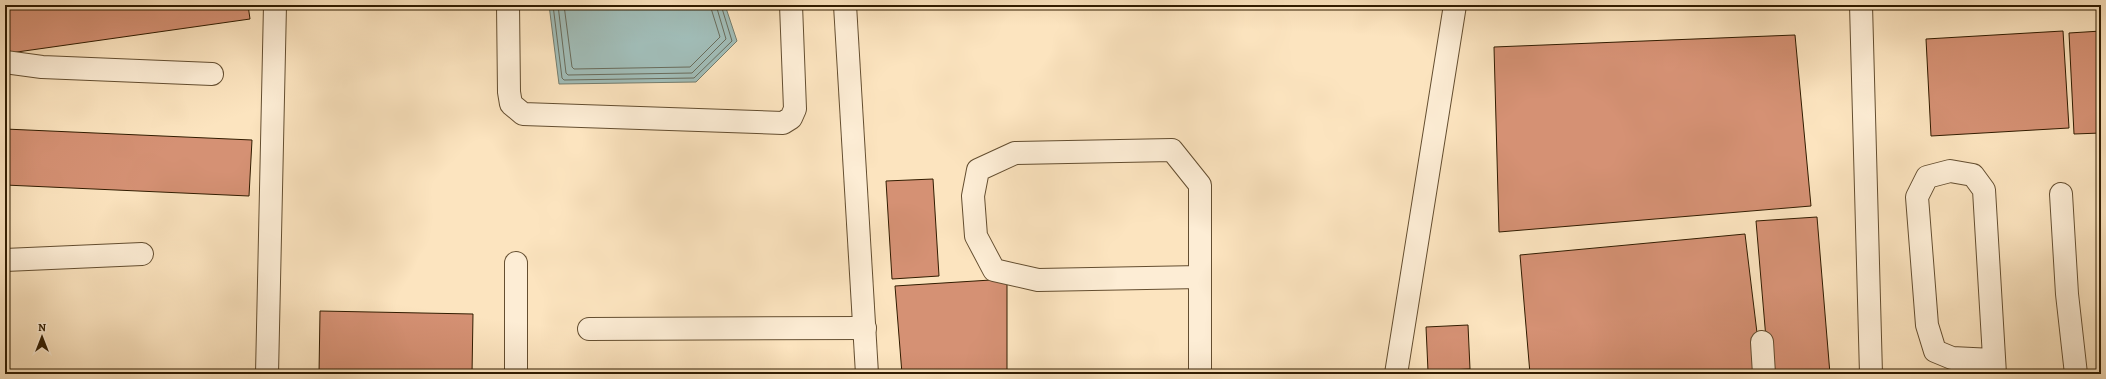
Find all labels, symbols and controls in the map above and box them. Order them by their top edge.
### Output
north arrow [22,317,62,357]
text: N [38,320,46,335]

